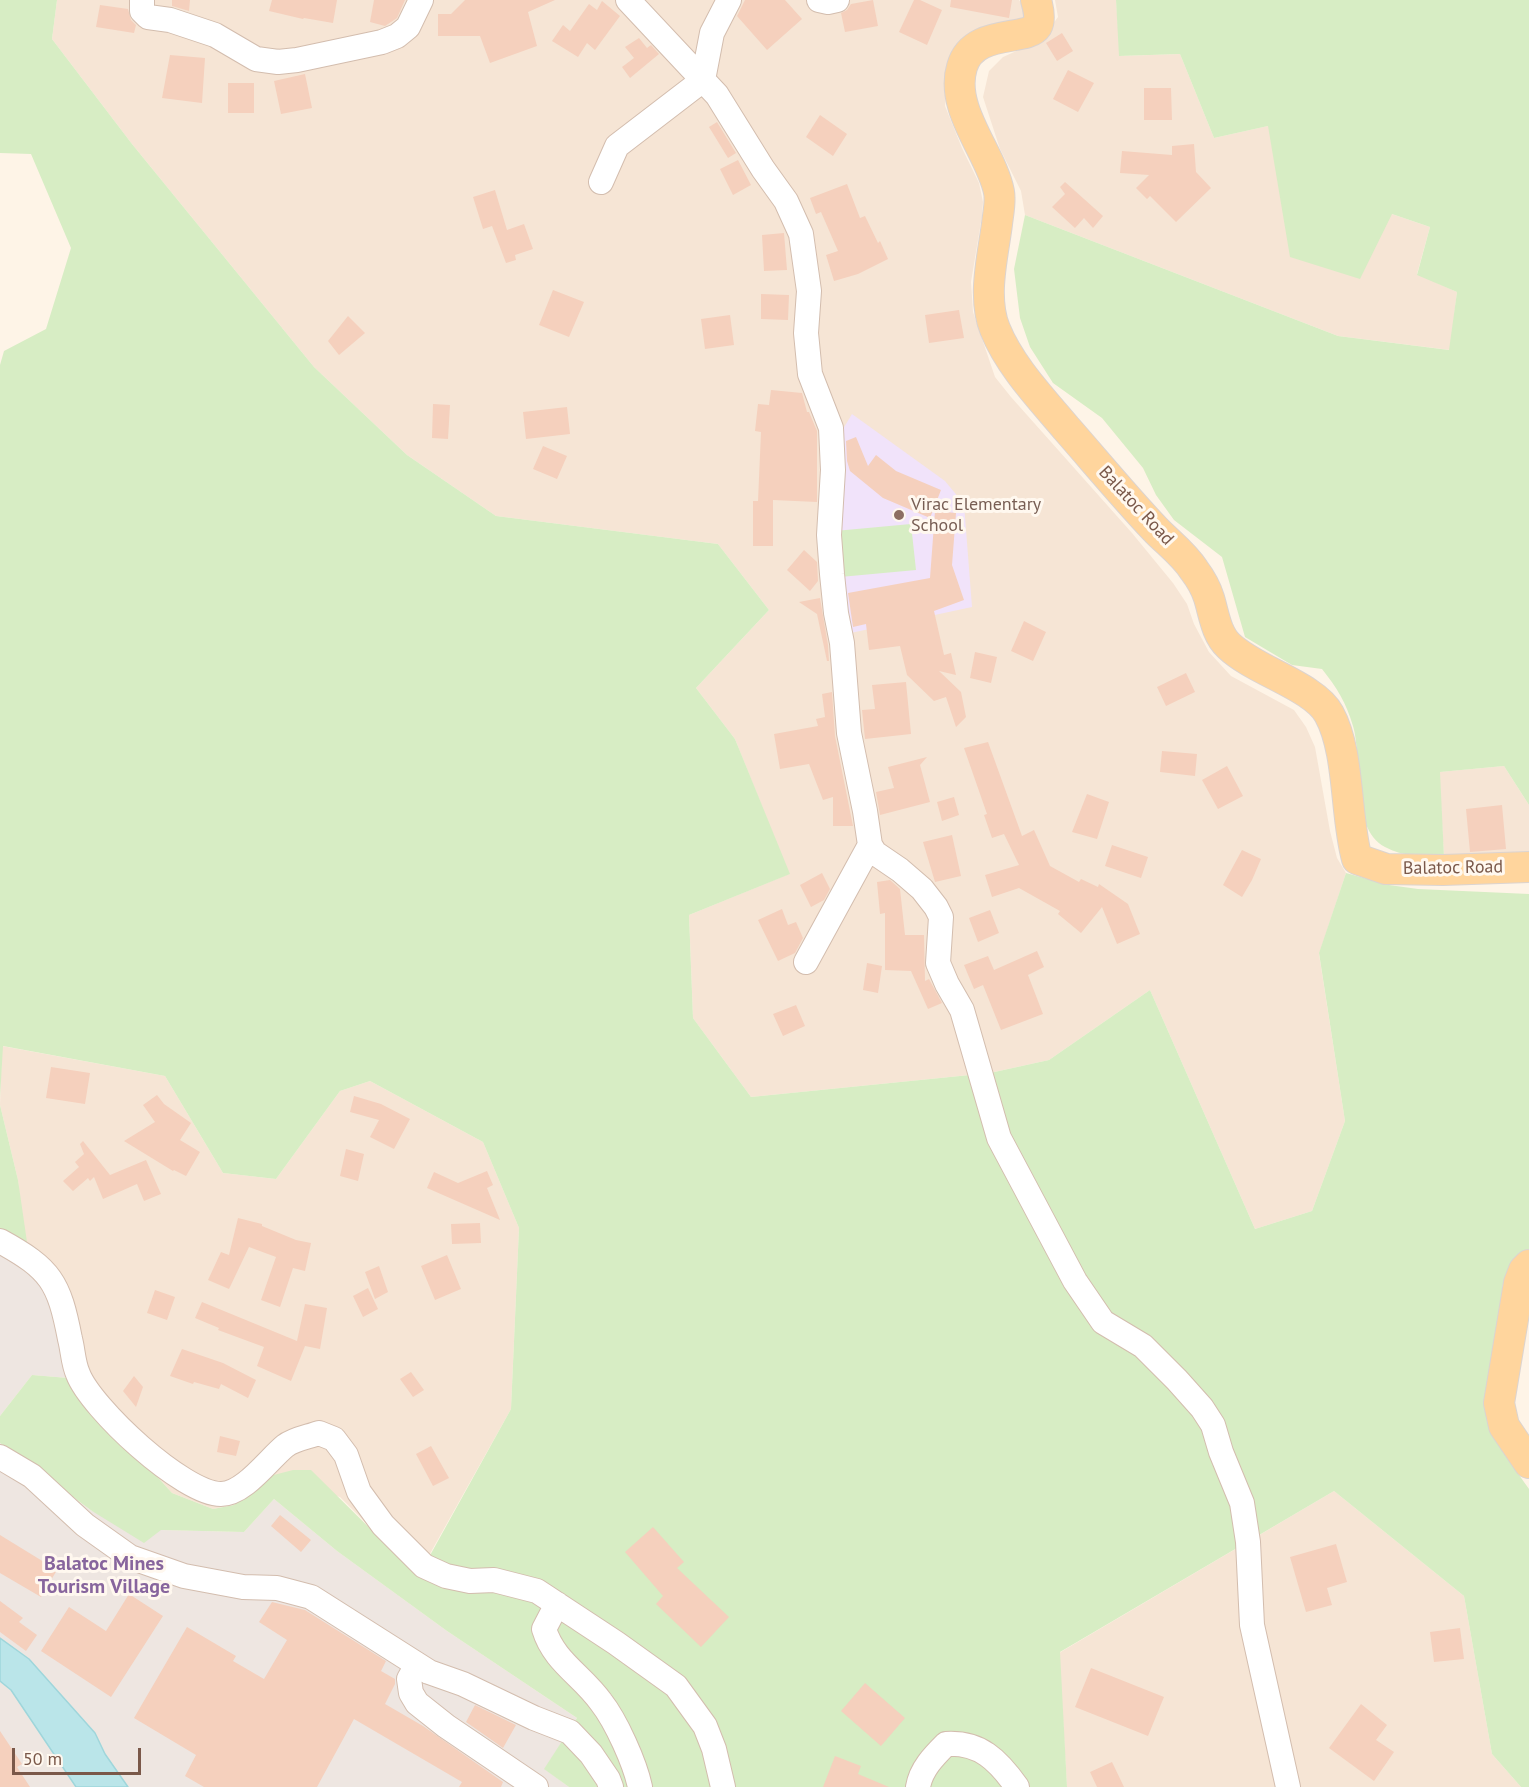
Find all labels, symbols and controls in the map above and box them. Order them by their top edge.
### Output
street label: Balatoc Road [1094,462,1178,550]
place label: Virac Elementary School [911,494,1041,536]
marker: Virac Elementary School [892,508,906,522]
street label: Balatoc Road [1403,856,1503,880]
district label: Balatoc Mines Tourism Village [38,1552,170,1599]
scale bar [15,1736,144,1774]
text: 50 m [23,1747,62,1770]

